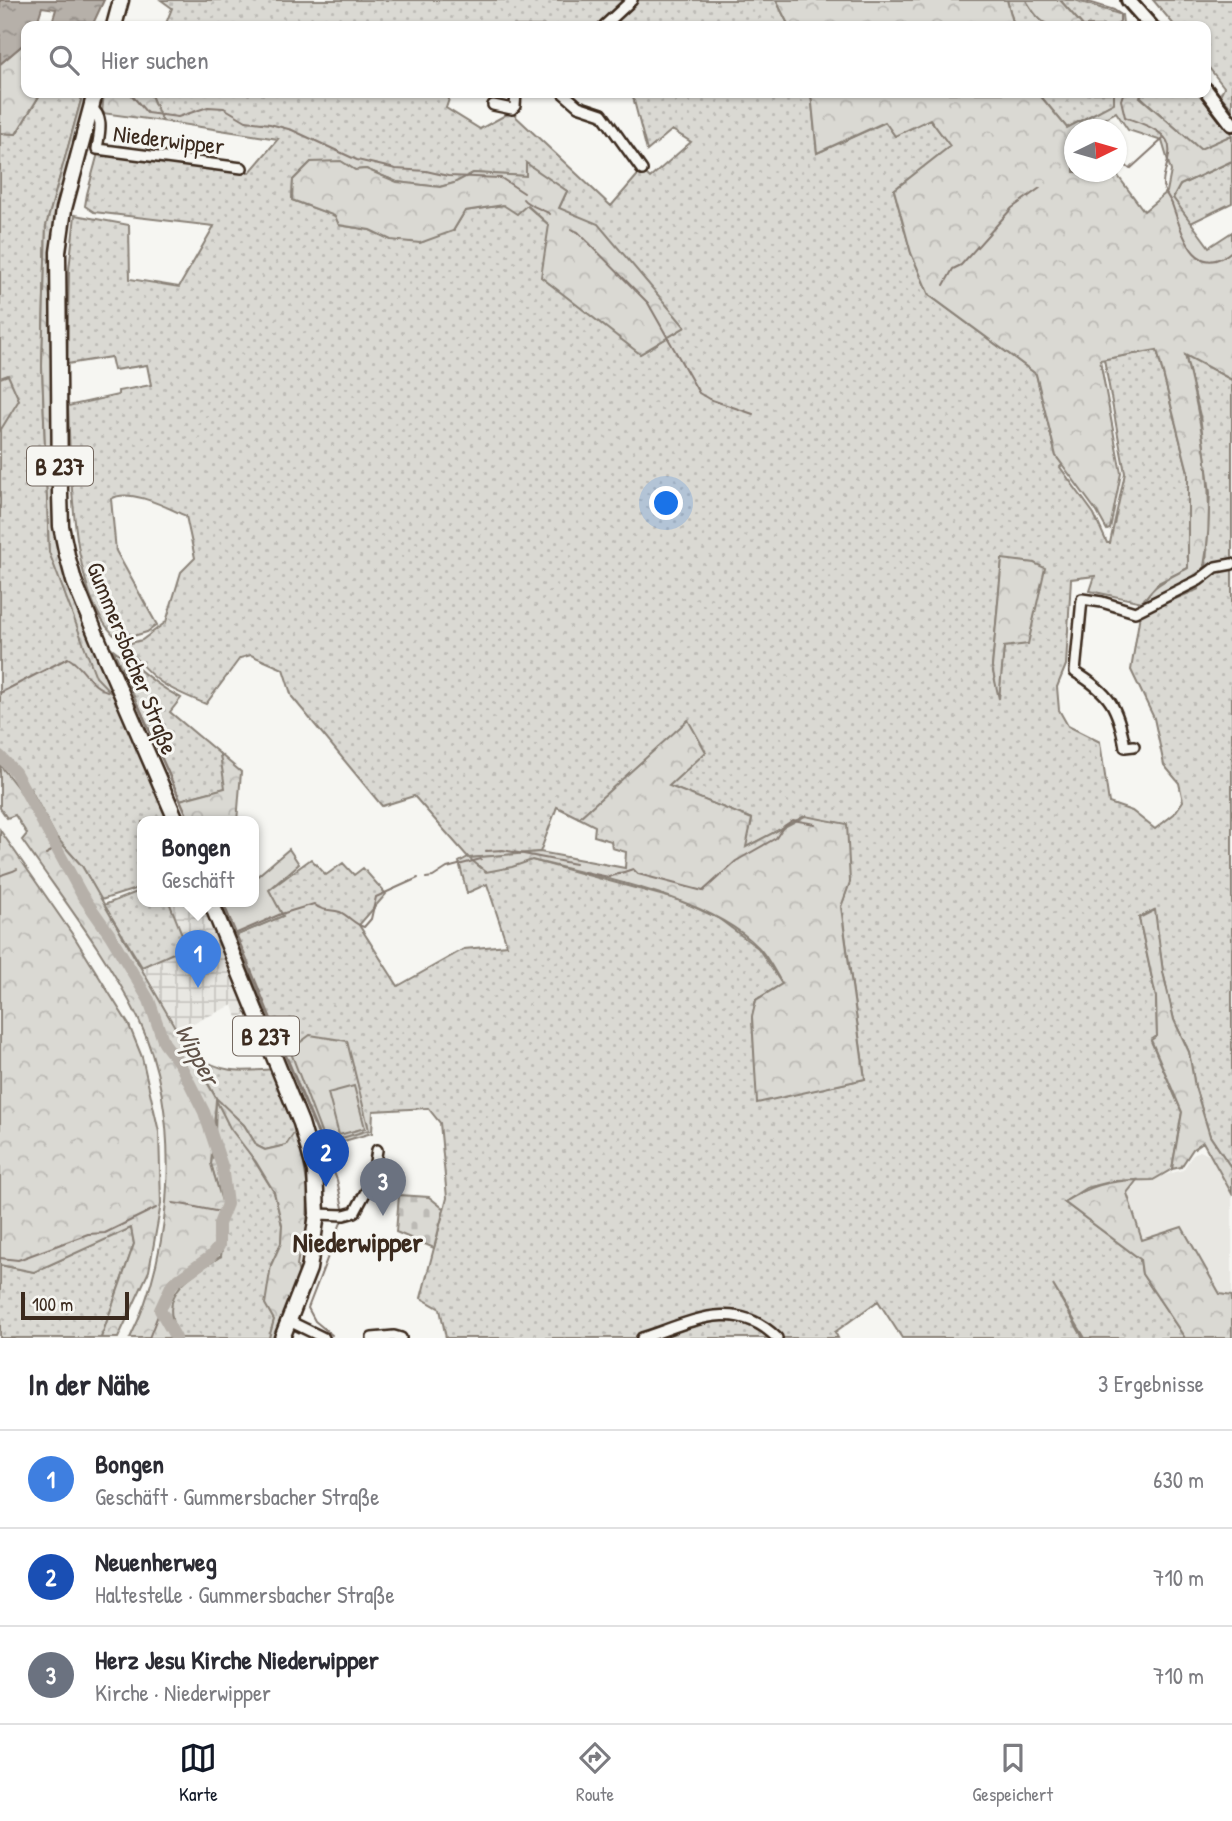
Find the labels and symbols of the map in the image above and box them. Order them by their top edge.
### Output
street label: Niederwipper [112,116,226,162]
north arrow [1064,119,1127,182]
road number: B 237 [27,446,93,486]
your location [649,486,683,520]
street label: Gummersbacher Straße [80,557,186,759]
pin: 1 [175,930,221,988]
road number: B 237 [233,1016,299,1056]
water label: Wipper [167,1017,230,1094]
pin: 2 [303,1129,349,1187]
pin: 3 [360,1158,406,1216]
district label: Niederwipper [293,1223,423,1262]
scale bar [21,1289,130,1321]

